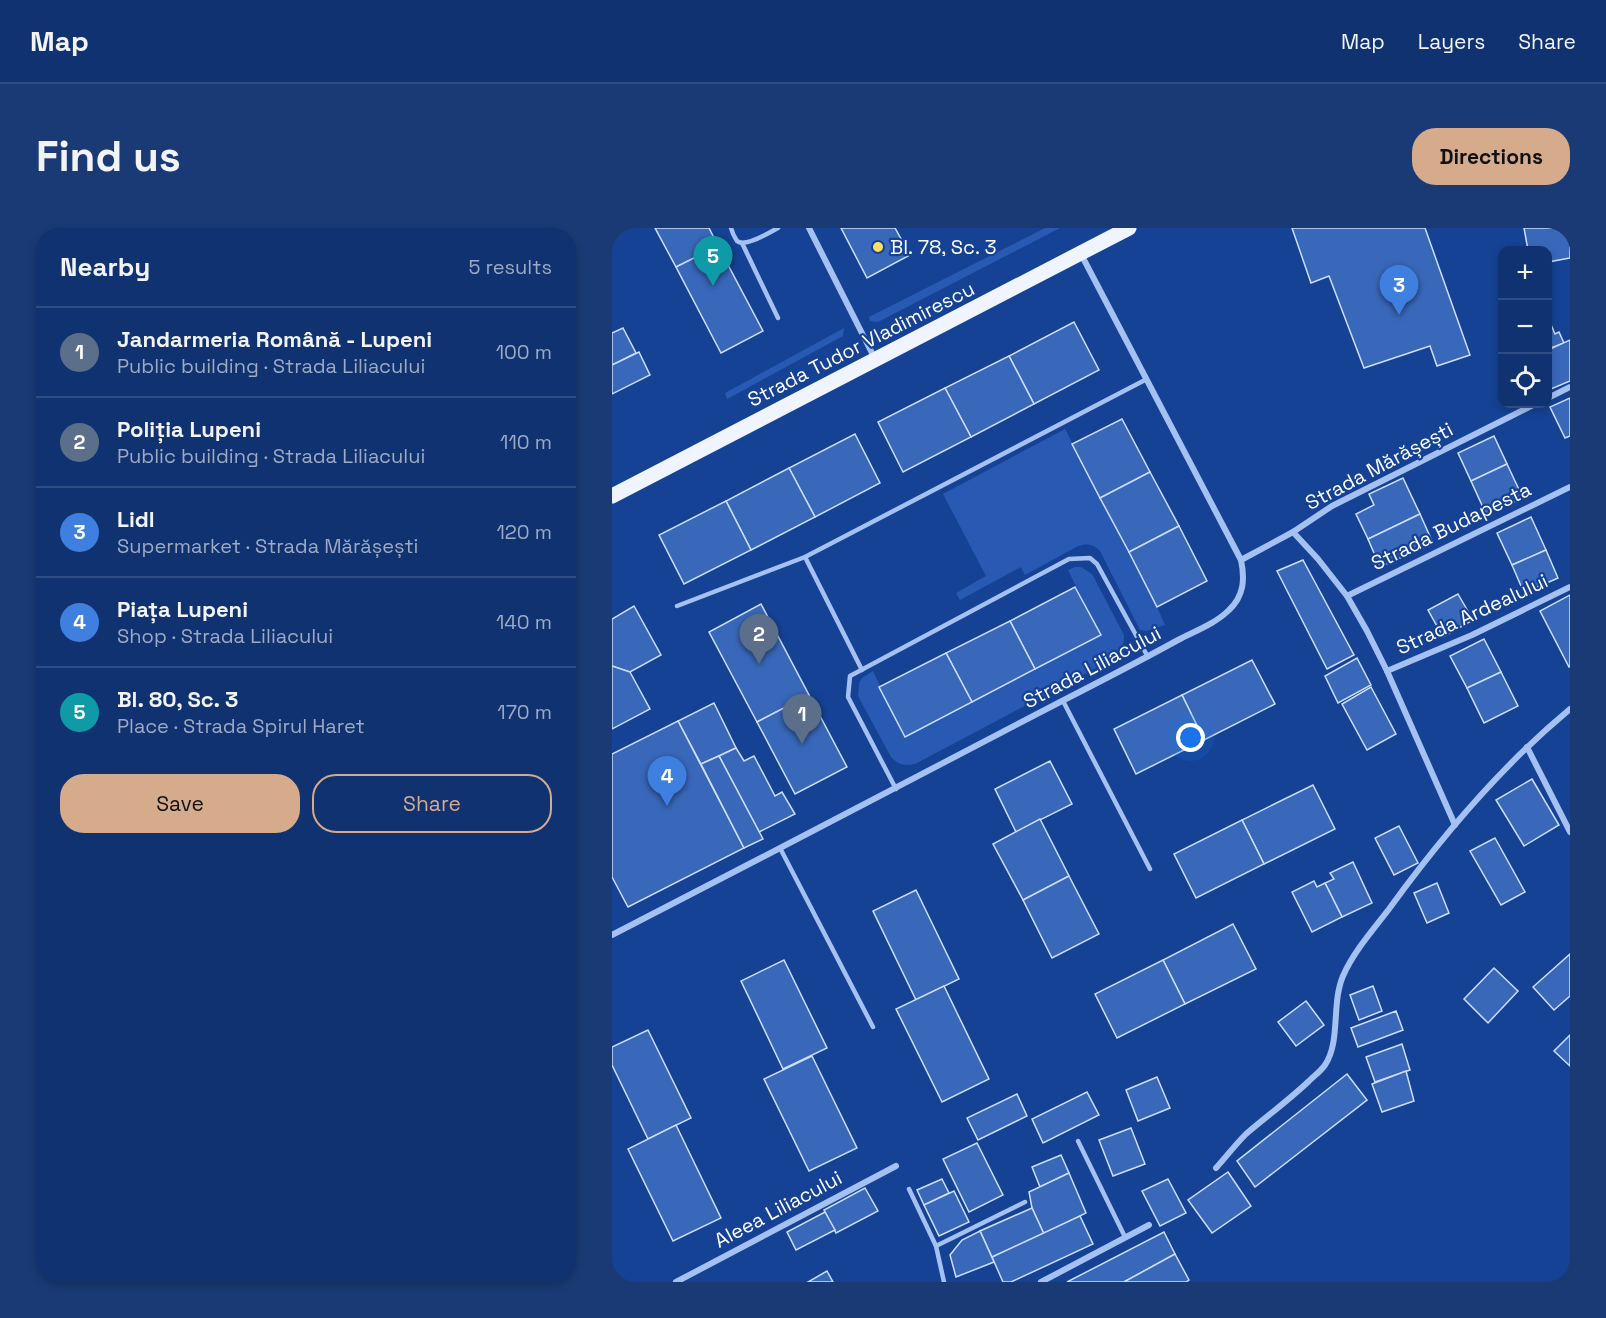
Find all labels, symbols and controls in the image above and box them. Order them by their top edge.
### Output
text: Map [30,23,89,59]
text: Map [1341,28,1385,55]
text: Layers [1418,28,1485,55]
text: Share [1518,28,1576,55]
button: Directions [1412,128,1570,185]
text: Find us [36,130,181,183]
place label: Bl. 78, Sc. 3 [890,234,997,260]
pin: 5 [694,236,732,286]
marker: Bl. 78, Sc. 3 [871,240,885,254]
map controls [1498,246,1552,408]
button: + [1498,246,1552,300]
text: Nearby [60,250,150,284]
text: 5 results [468,254,552,280]
pin: 3 [1380,266,1418,315]
street label: Strada Tudor Vladimirescu [743,275,979,413]
button: − [1498,300,1552,354]
text: Jandarmeria Română - Lupeni [117,325,432,353]
text: 1 [75,339,84,365]
text: 100 m [496,339,552,365]
text: Public building · Strada Liliacului [117,353,425,379]
button: locate [1498,354,1552,408]
text: Poliția Lupeni [117,415,261,443]
street label: Strada Mărășești [1301,416,1457,516]
text: 2 [74,429,85,455]
text: 110 m [500,429,552,455]
text: Public building · Strada Liliacului [117,443,425,469]
street label: Strada Budapesta [1367,476,1535,576]
text: Lidl [117,505,155,533]
text: 3 [73,519,86,545]
text: 120 m [496,519,552,545]
text: Supermarket · Strada Mărășești [117,533,419,559]
street label: Strada Ardealului [1392,567,1552,661]
text: Piața Lupeni [117,595,248,623]
text: 4 [73,609,86,635]
text: 140 m [496,609,552,635]
pin: 2 [740,614,778,664]
street label: Strada Liliacului [1019,620,1165,714]
text: Shop · Strada Liliacului [117,623,333,649]
text: Bl. 80, Sc. 3 [117,685,239,713]
pin: 1 [782,694,822,744]
text: 5 [74,699,86,725]
text: 170 m [497,699,552,725]
text: Place · Strada Spirul Haret [117,713,365,739]
your location [1176,723,1205,752]
pin: 4 [648,756,686,806]
button: Save [60,774,300,833]
button: Share [312,774,552,833]
street label: Aleea Liliacului [710,1164,846,1254]

